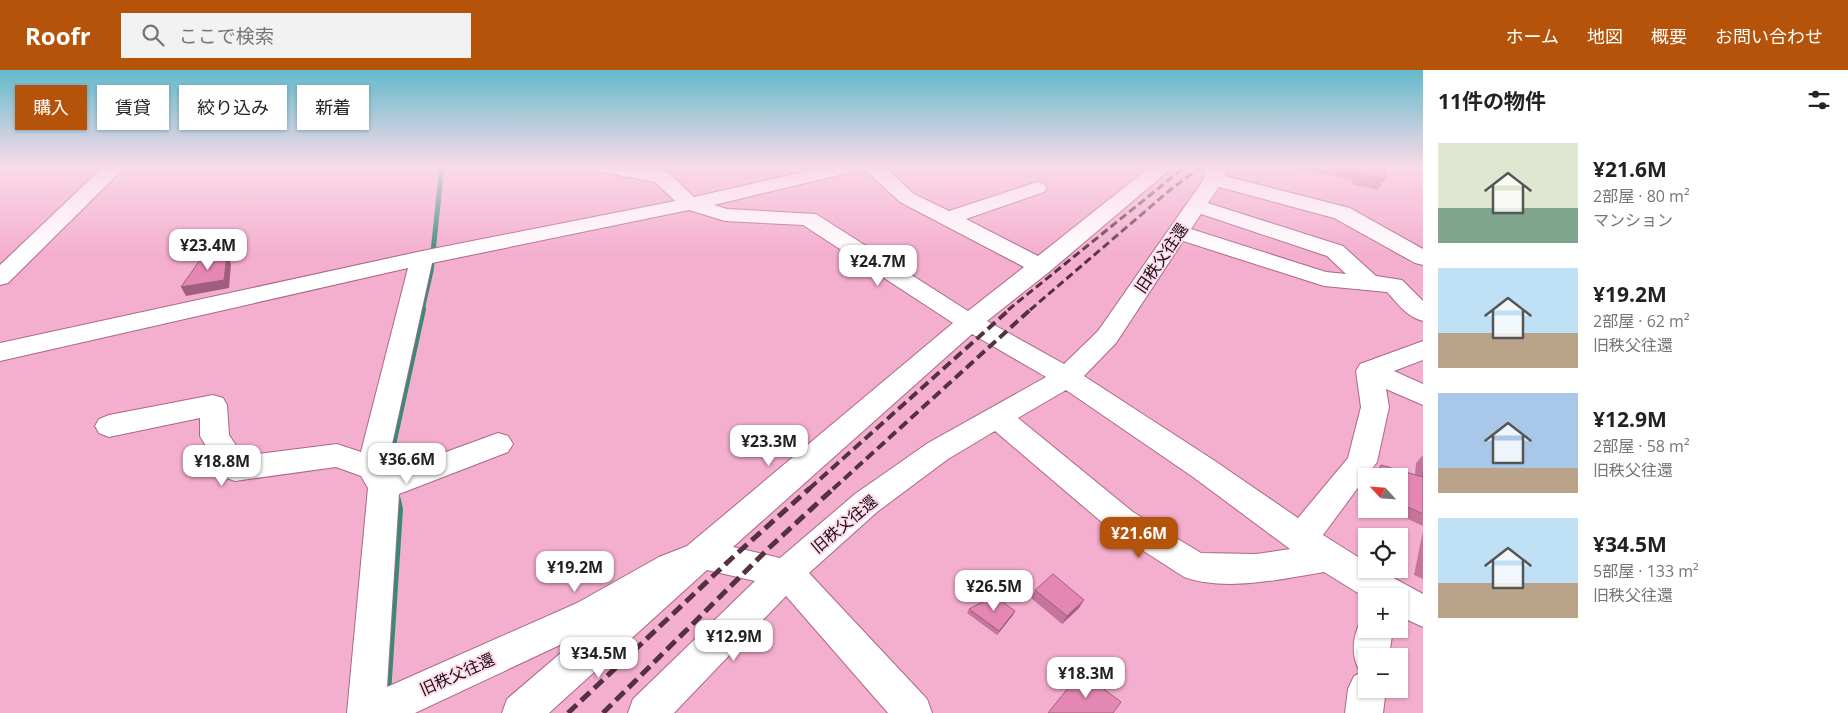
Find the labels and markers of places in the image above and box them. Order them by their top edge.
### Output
pin: ¥23.4M [167,228,249,271]
pin: ¥24.7M [837,244,919,287]
pin: ¥23.3M [728,424,810,467]
pin: ¥36.6M [366,442,448,485]
pin: ¥18.8M [181,444,263,487]
pin: ¥21.6M [1098,516,1180,559]
pin: ¥19.2M [534,550,616,593]
pin: ¥26.5M [953,570,1035,612]
pin: ¥12.9M [693,620,775,662]
pin: ¥34.5M [558,636,640,679]
pin: ¥18.3M [1045,656,1127,699]

